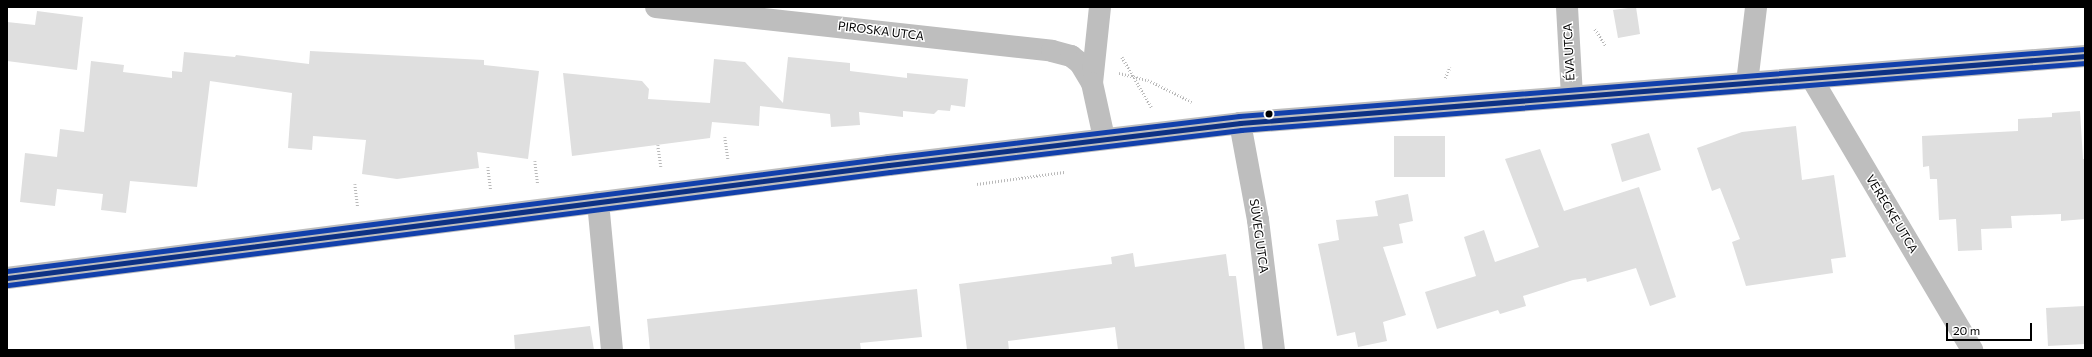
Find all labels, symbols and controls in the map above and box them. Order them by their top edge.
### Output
street label: PIROSKA UTCA [837,19,925,43]
street label: ÉVA UTCA [1560,23,1578,81]
unlabelled marker [1264,109,1274,119]
street label: VERECKE UTCA [1863,172,1921,256]
street label: SÜVEG UTCA [1247,198,1271,274]
scale bar [1948,315,2034,341]
text: 20 m [1953,323,1980,337]

